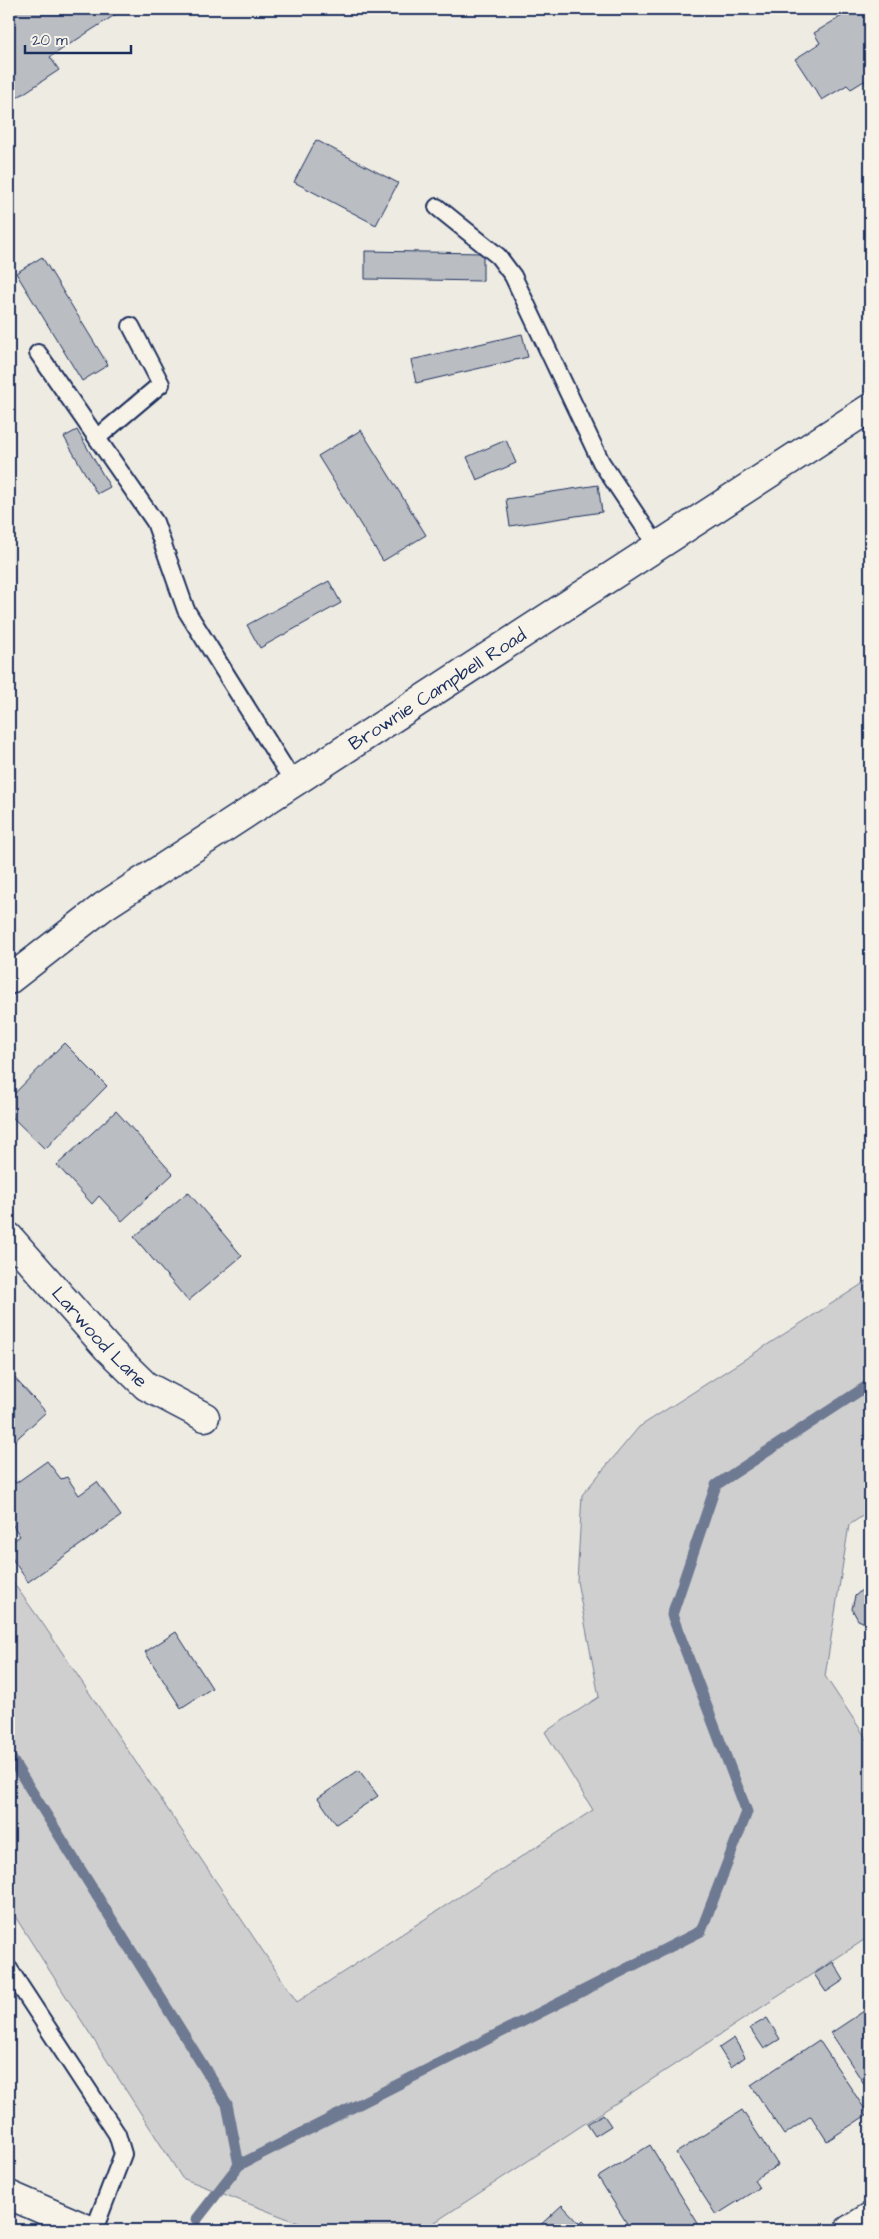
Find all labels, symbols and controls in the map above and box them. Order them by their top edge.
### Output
scale bar [25,22,131,54]
text: 20 m [32,30,68,51]
street label: Brownie Campbell Road [343,621,532,757]
street label: Larwood Lane [45,1281,154,1394]

